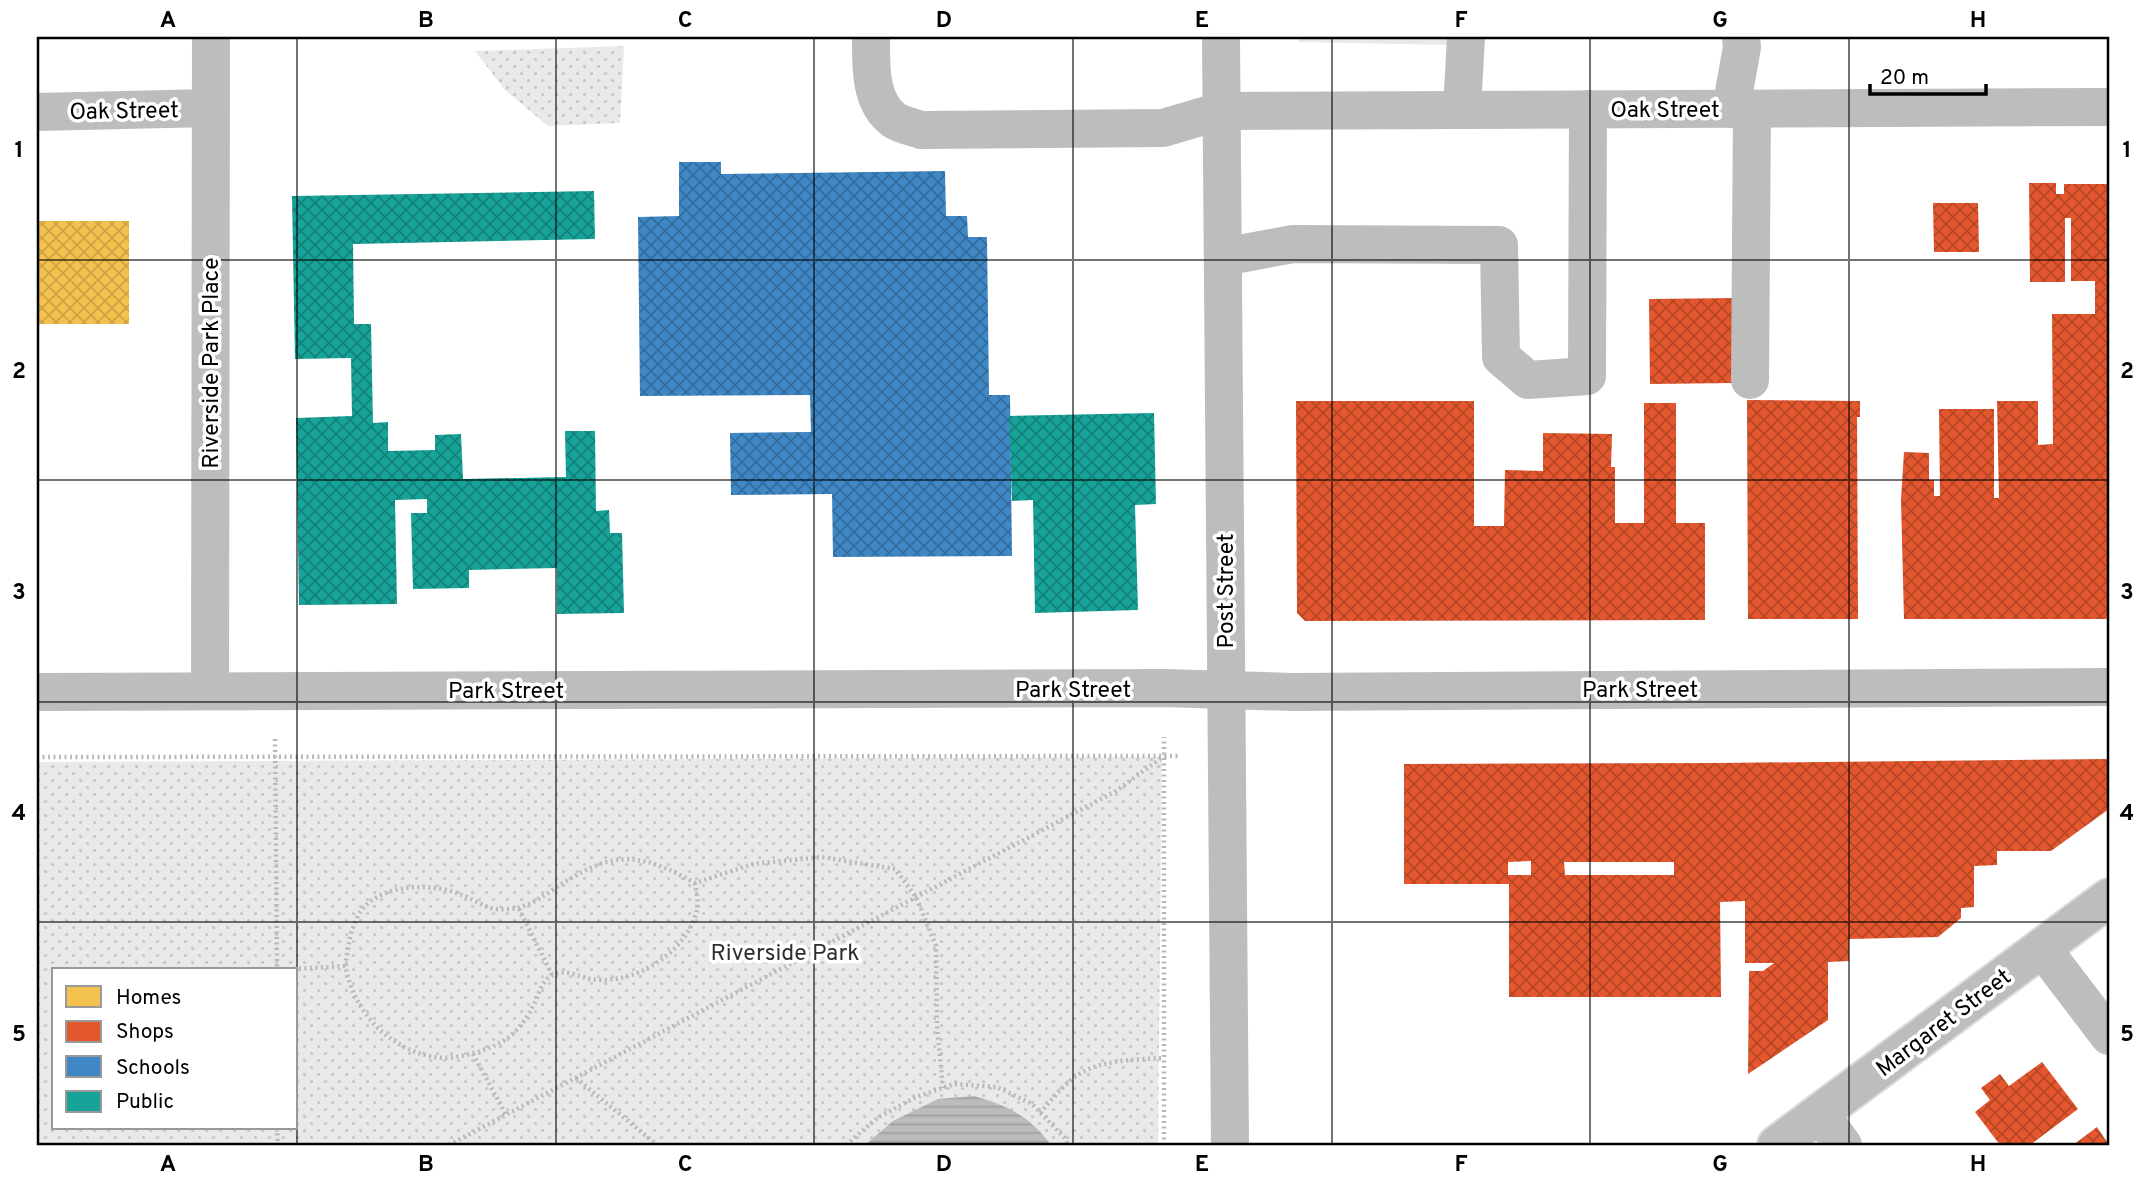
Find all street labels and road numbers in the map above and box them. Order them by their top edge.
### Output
street label: Oak Street [69,97,179,128]
street label: Oak Street [1610,97,1720,126]
street label: Riverside Park Place [198,257,227,469]
street label: Post Street [1213,533,1242,649]
street label: Park Street [1015,677,1131,706]
street label: Park Street [1582,677,1698,706]
street label: Park Street [448,678,564,707]
street label: Margaret Street [1871,964,2018,1084]

